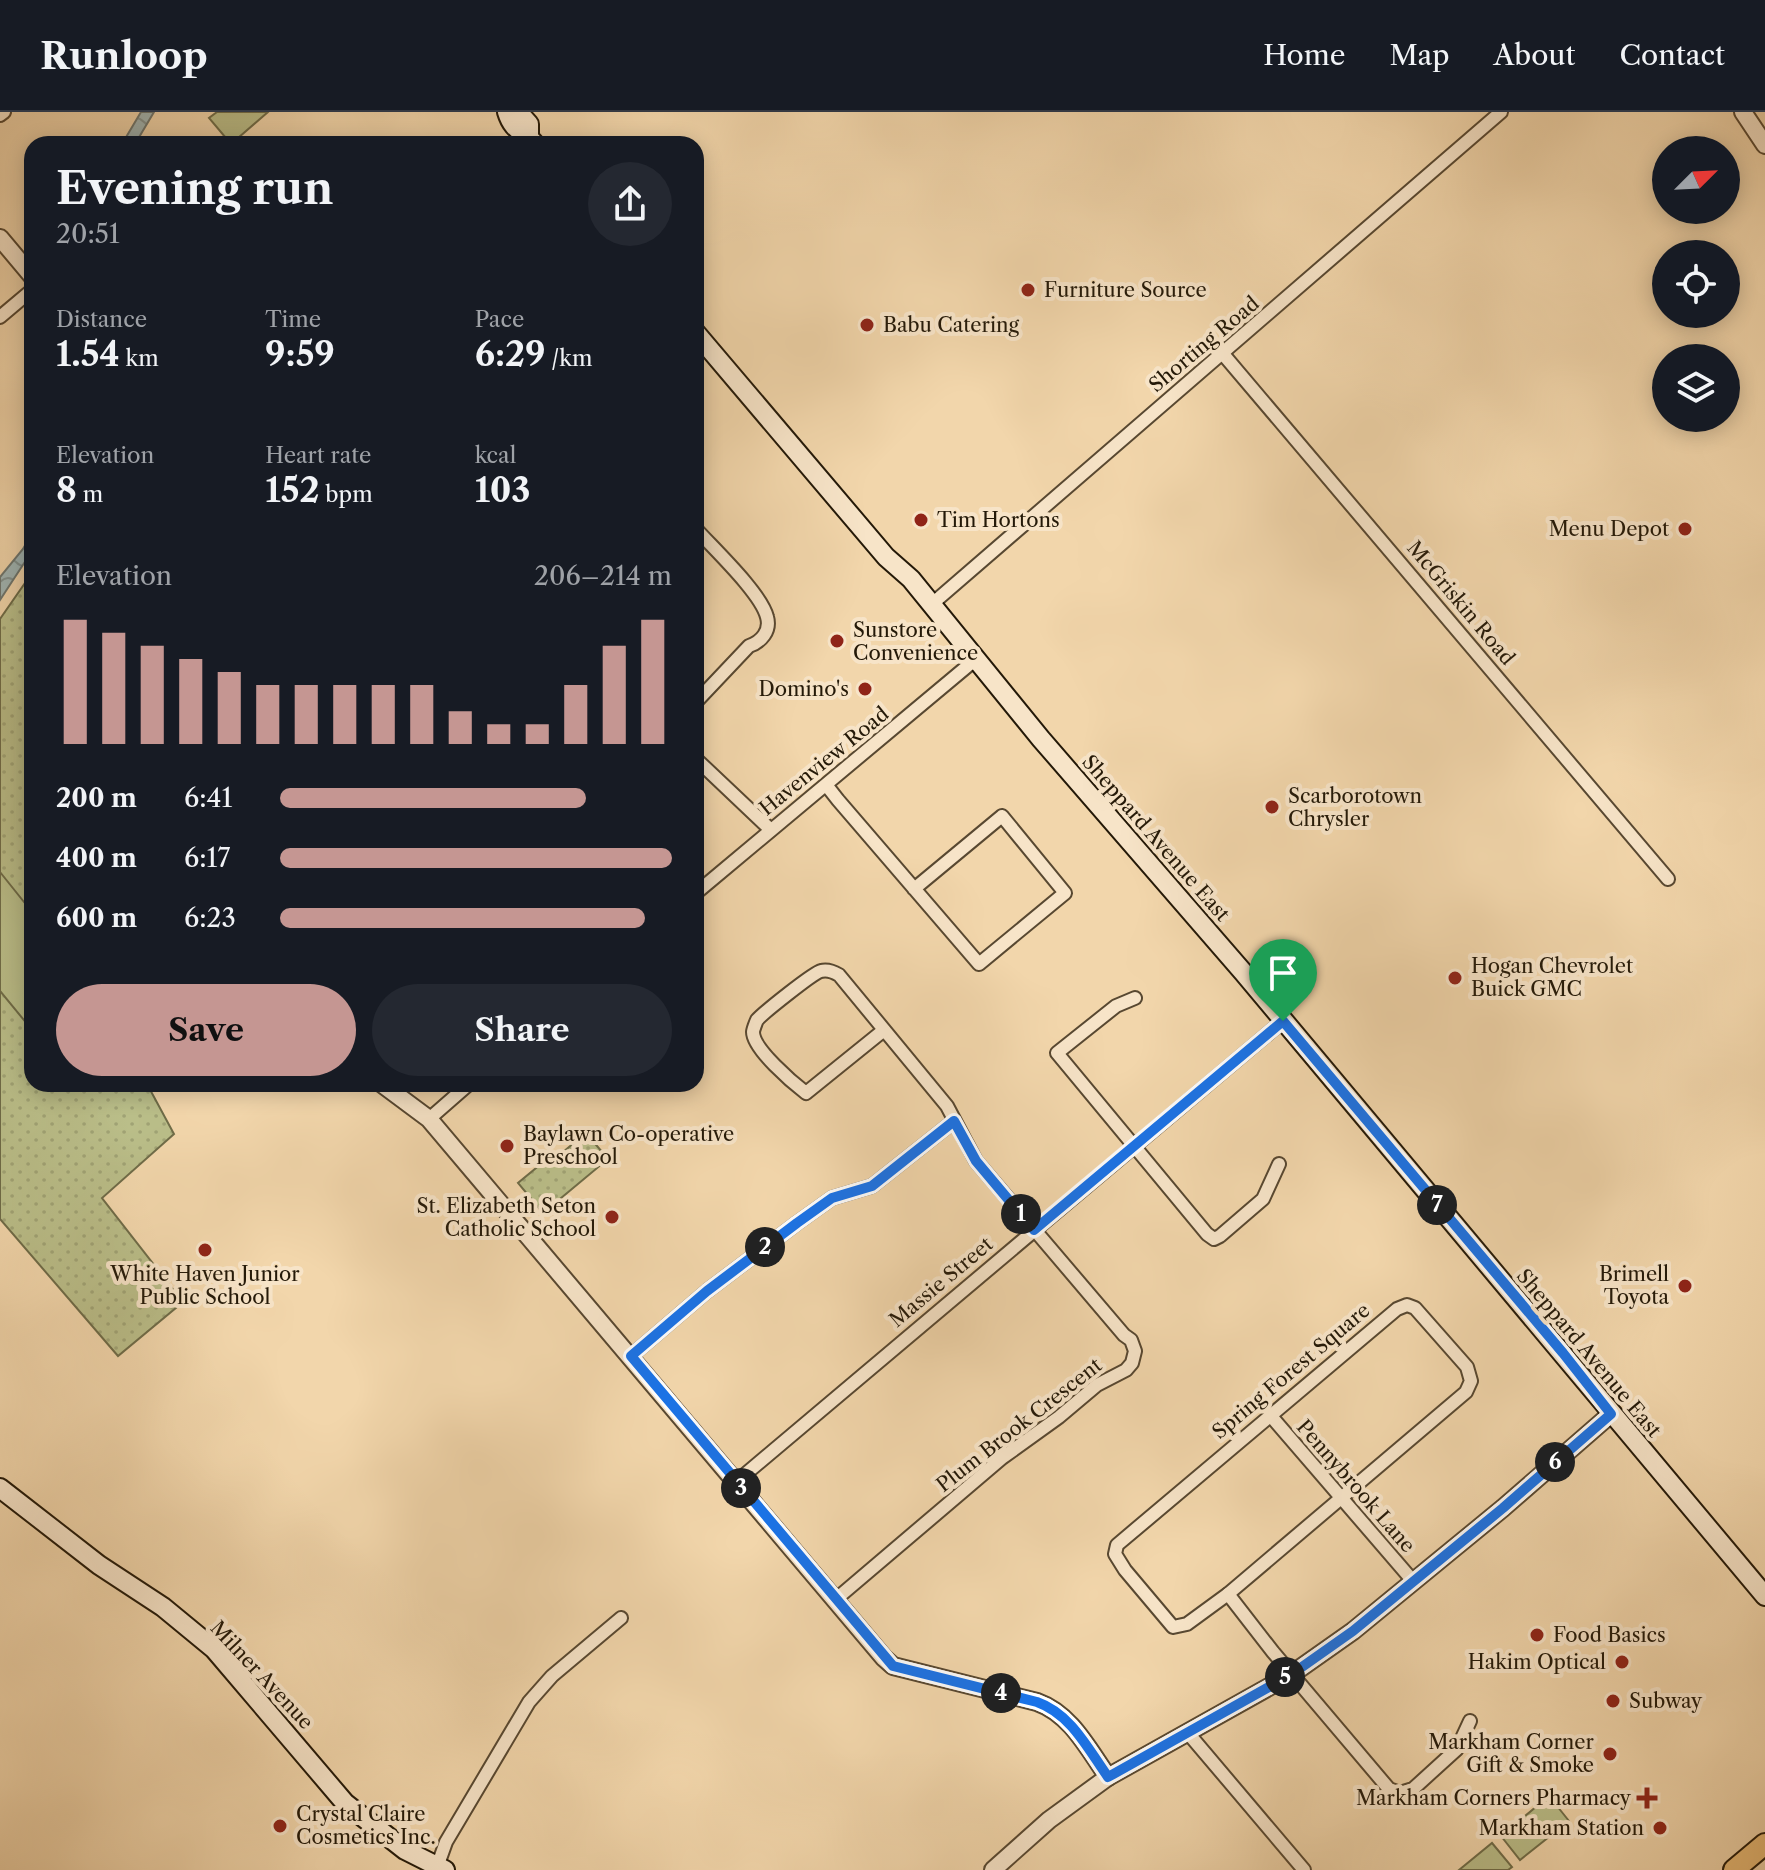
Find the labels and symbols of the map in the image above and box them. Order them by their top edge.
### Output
north arrow [1652,136,1740,224]
place label: Furniture Source [1044,278,1207,302]
marker: Furniture Source [1019,281,1037,299]
street label: Shorting Road [1144,291,1264,397]
place label: Babu Catering [883,313,1020,337]
marker: Babu Catering [858,316,876,334]
place label: Tim Hortons [937,508,1060,532]
marker: Tim Hortons [912,511,930,529]
place label: Menu Depot [1549,517,1669,541]
marker: Menu Depot [1676,520,1694,538]
street label: McGriskin Road [1402,536,1520,670]
place label: Sunstore Convenience [853,618,978,665]
marker: Sunstore Convenience [828,632,846,650]
place label: Domino's [758,677,849,701]
marker: Domino's [856,680,874,698]
street label: Havenview Road [755,702,893,820]
street label: Sheppard Avenue East [1077,750,1235,926]
place label: Scarborotown Chrysler [1288,784,1423,831]
marker: Scarborotown Chrysler [1263,798,1281,816]
pin [1249,939,1317,1021]
place label: Hogan Chevrolet Buick GMC [1471,954,1633,1001]
marker: Hogan Chevrolet Buick GMC [1446,969,1464,987]
place label: Baylawn Co-operative Preschool [523,1122,734,1169]
marker: Baylawn Co-operative Preschool [498,1137,516,1155]
pin: 7 [1417,1185,1457,1225]
place label: St. Elizabeth Seton Catholic School [416,1194,596,1241]
pin: 1 [1001,1194,1041,1234]
marker: St. Elizabeth Seton Catholic School [603,1208,621,1226]
pin: 2 [745,1227,785,1267]
street label: Massie Street [885,1232,997,1332]
marker: White Haven Junior Public School [196,1241,214,1259]
place label: White Haven Junior Public School [109,1262,300,1309]
place label: Brimell Toyota [1599,1262,1669,1309]
street label: Sheppard Avenue East [1512,1264,1666,1442]
marker: Brimell Toyota [1676,1277,1694,1295]
street label: Spring Forest Square [1207,1298,1375,1444]
street label: Plum Brook Crescent [932,1353,1106,1497]
street label: Pennybrook Lane [1292,1415,1420,1557]
pin: 6 [1535,1442,1575,1482]
pin: 3 [721,1468,761,1508]
street label: Milner Avenue [206,1616,318,1734]
place label: Food Basics [1553,1623,1666,1647]
marker: Food Basics [1528,1626,1546,1644]
place label: Hakim Optical [1468,1650,1606,1674]
marker: Hakim Optical [1613,1653,1631,1671]
pin: 5 [1265,1657,1305,1697]
pin: 4 [981,1673,1021,1713]
place label: Subway [1629,1689,1703,1713]
marker: Subway [1604,1692,1622,1710]
place label: Markham Corner Gift & Smoke [1428,1730,1595,1777]
marker: Markham Corner Gift & Smoke [1601,1745,1619,1763]
place label: Markham Corners Pharmacy [1356,1786,1632,1810]
marker: Markham Corners Pharmacy [1638,1789,1656,1807]
place label: Crystal Claire Cosmetics Inc. [296,1802,436,1849]
place label: Markham Station [1479,1816,1644,1840]
marker: Crystal Claire Cosmetics Inc. [271,1817,289,1835]
marker: Markham Station [1651,1819,1669,1837]

